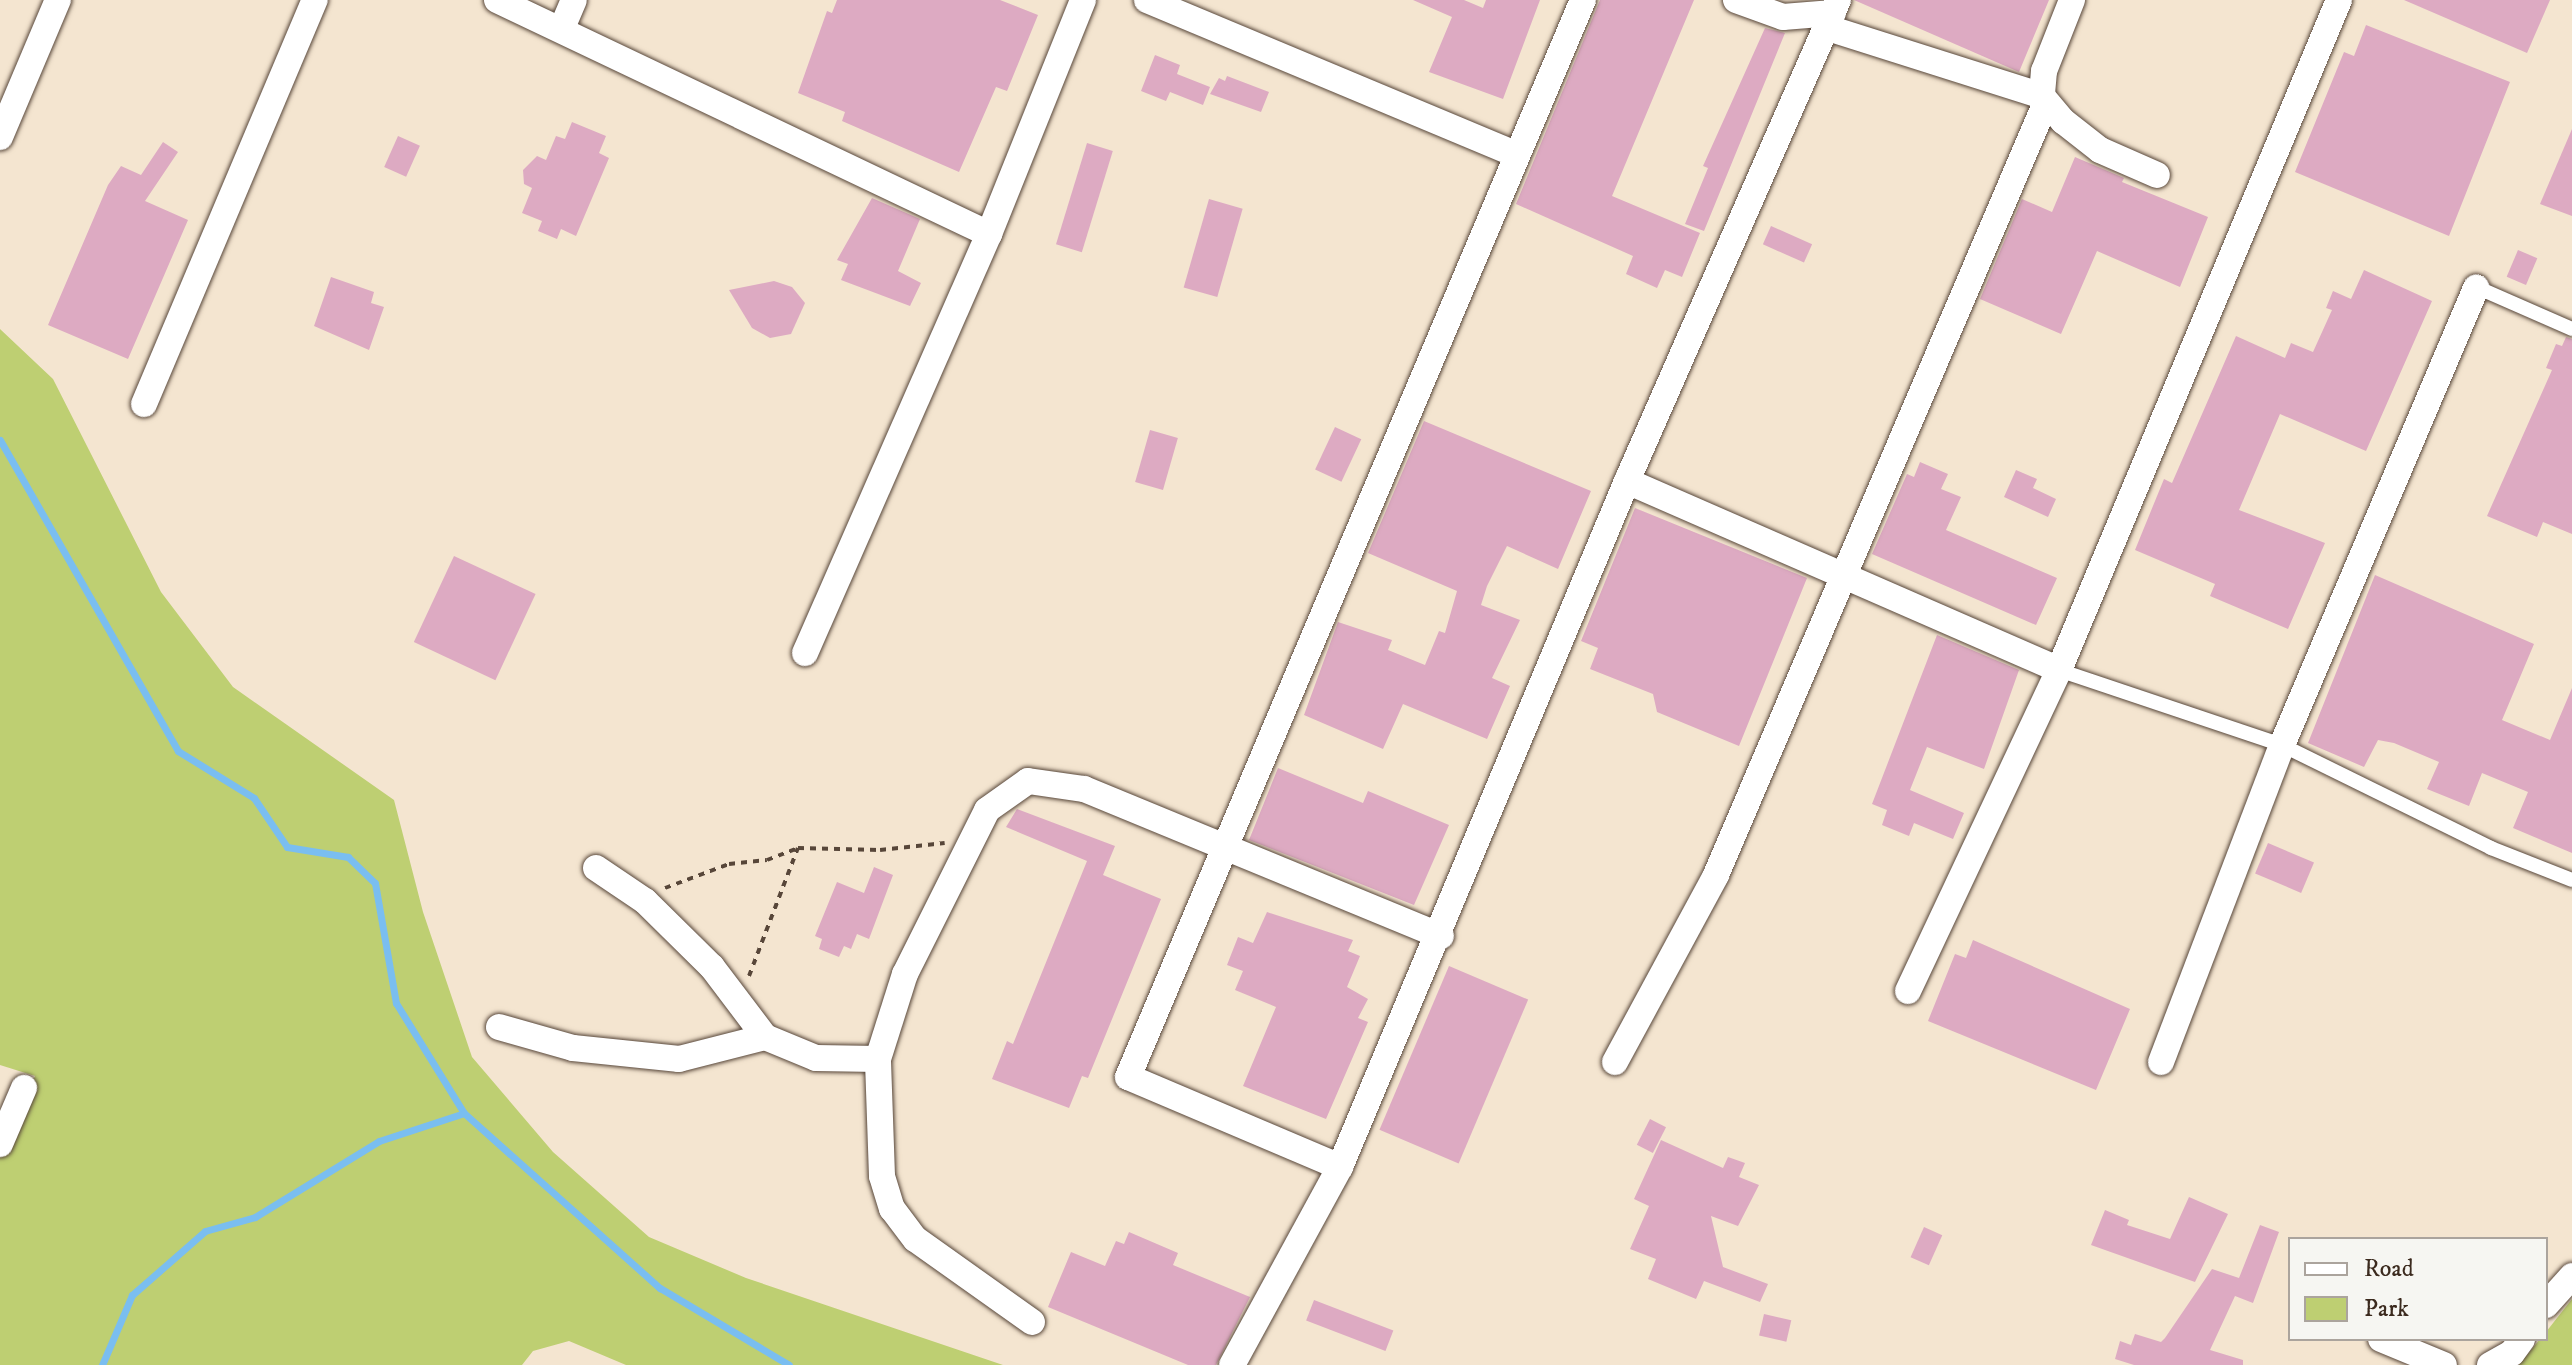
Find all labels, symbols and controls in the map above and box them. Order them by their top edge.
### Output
legend [2288,1237,2548,1341]
text: Road [2364,1254,2414,1284]
text: Park [2364,1294,2409,1324]

